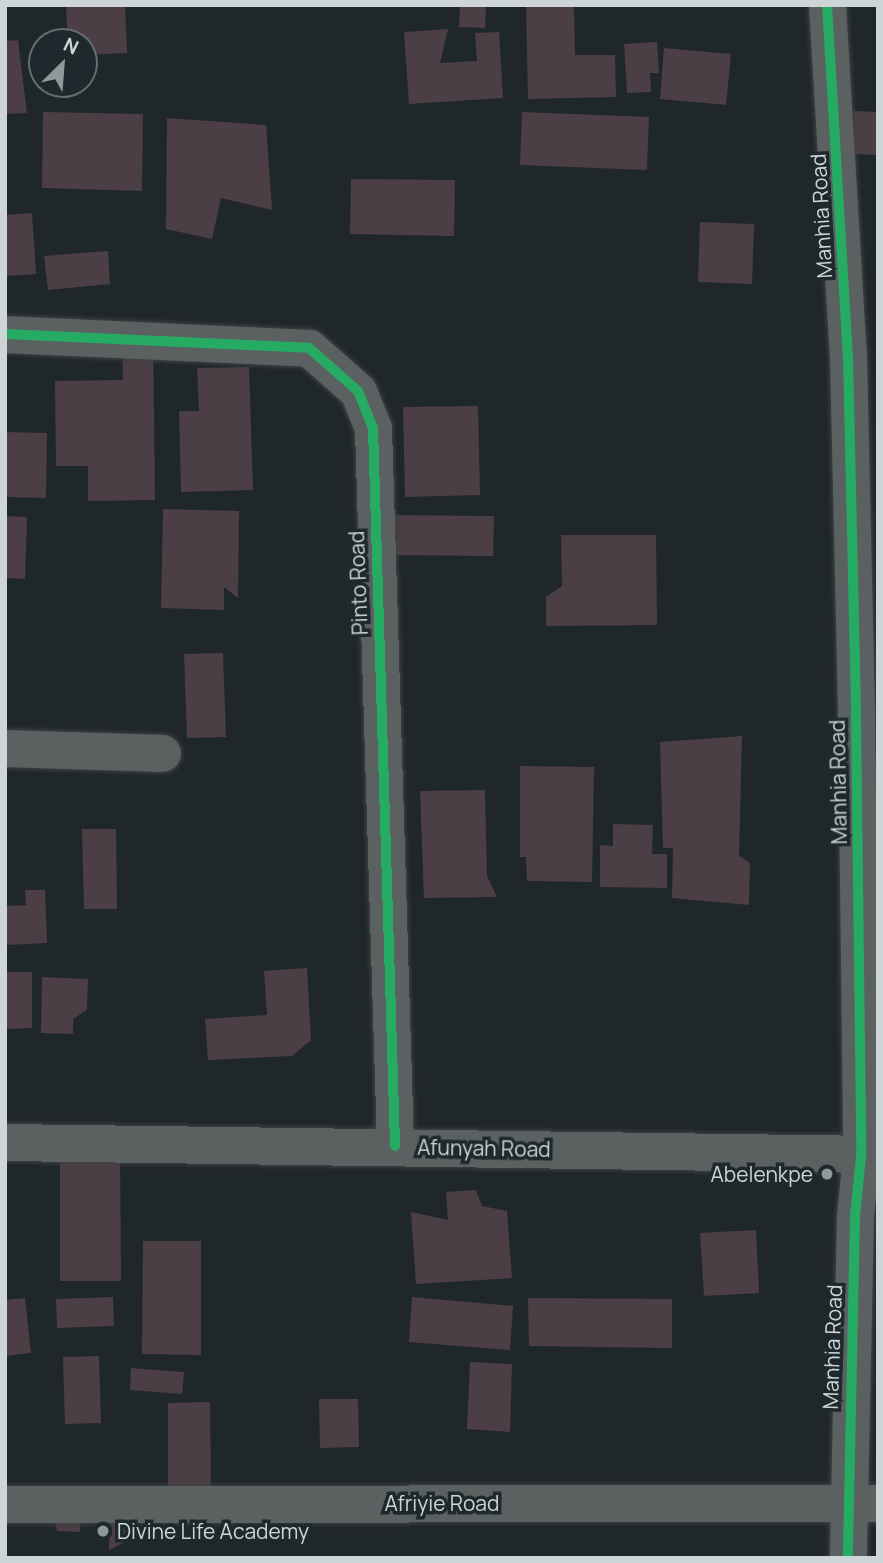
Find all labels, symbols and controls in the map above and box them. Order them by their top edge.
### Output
north arrow [28,28,98,98]
text: N [59,31,83,60]
street label: Manhia Road [805,153,837,279]
street label: Pinto Road [344,530,372,636]
street label: Manhia Road [824,719,852,845]
street label: Afunyah Road [417,1134,551,1162]
place label: Abelenkpe [711,1161,813,1187]
marker: Abelenkpe [819,1166,835,1182]
street label: Manhia Road [817,1284,847,1410]
street label: Afriyie Road [385,1490,499,1516]
place label: Divine Life Academy [117,1518,309,1544]
marker: Divine Life Academy [95,1523,111,1539]

